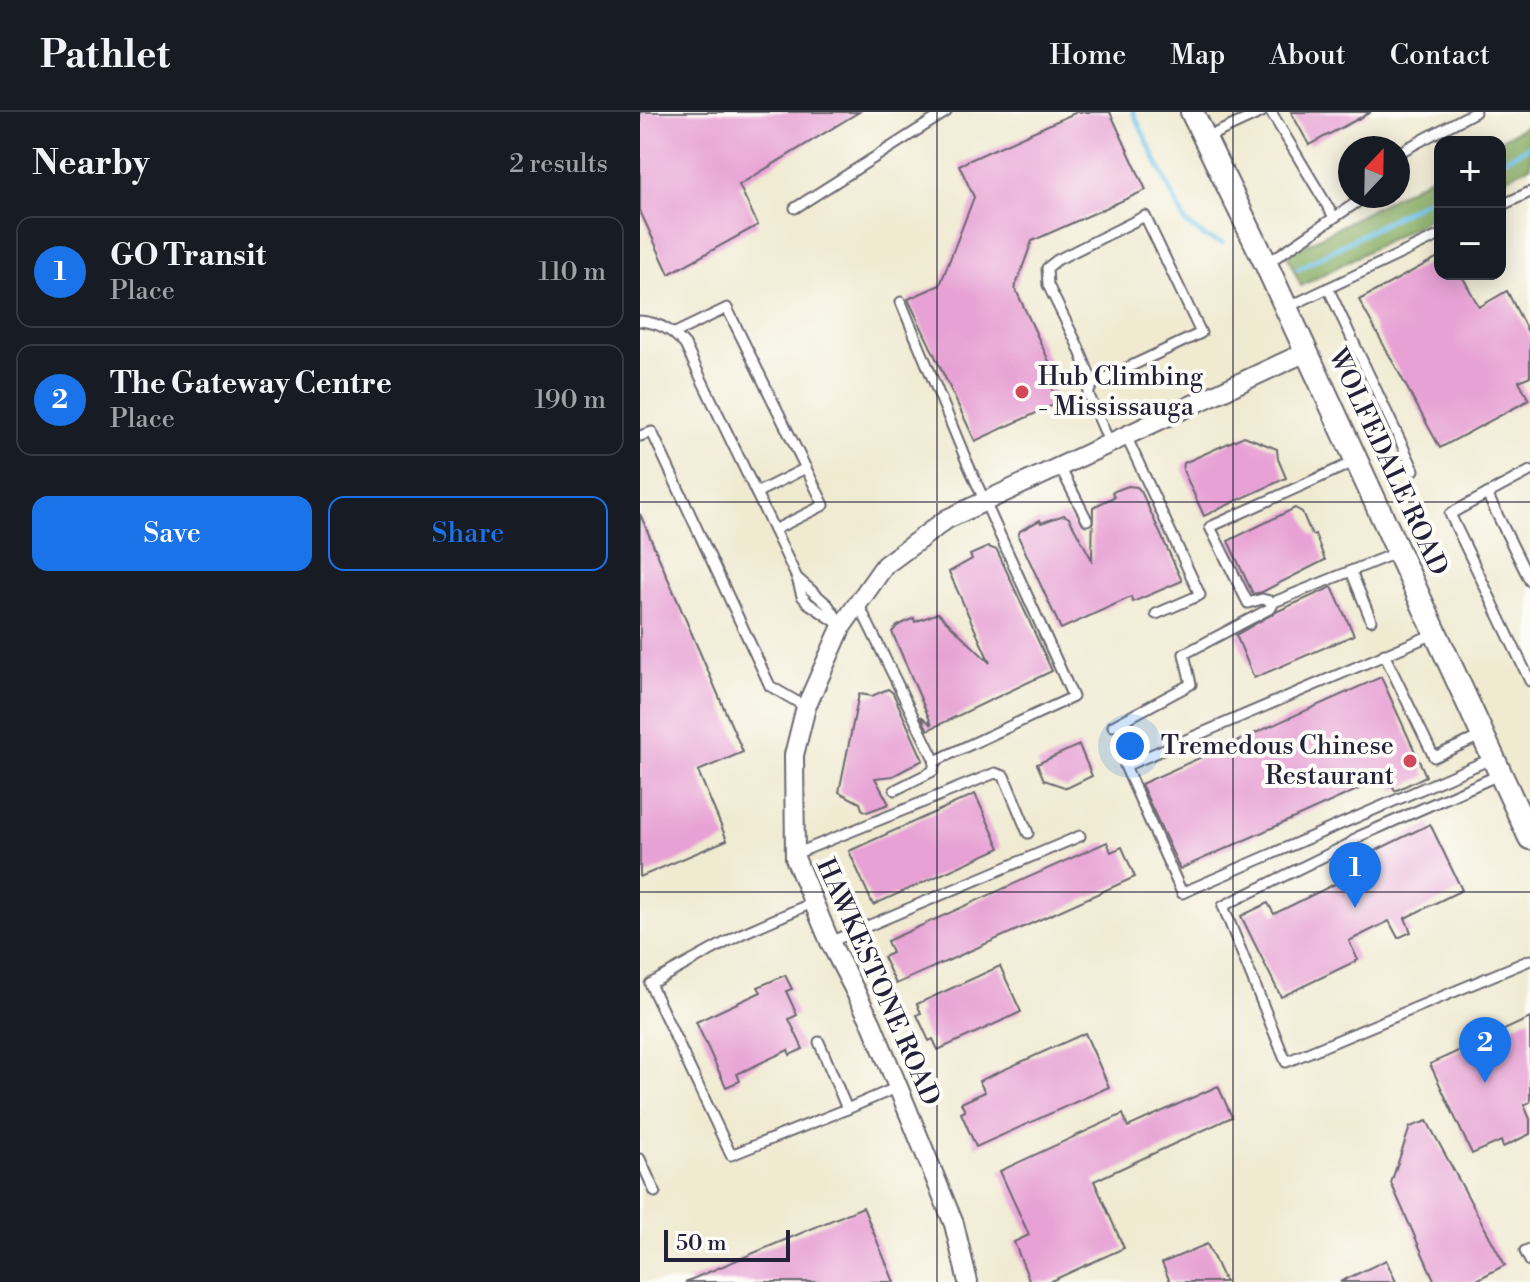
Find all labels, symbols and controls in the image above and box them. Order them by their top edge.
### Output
text: Pathlet [40,32,170,79]
text: Home [1050,38,1126,73]
text: Map [1170,38,1225,73]
text: About [1269,38,1346,73]
text: Contact [1390,38,1490,73]
north arrow [1338,136,1410,208]
map controls [1434,136,1506,280]
button: + [1434,136,1506,208]
text: Nearby [32,143,150,185]
text: 2 results [509,148,608,180]
button: − [1434,208,1506,280]
text: GO Transit [110,237,266,275]
text: 1 [54,256,66,288]
text: 110 m [538,256,606,288]
text: Place [110,275,175,307]
street label: WOLFEDALE ROAD [1321,342,1455,581]
place label: Hub Climbing - Mississauga [1038,361,1204,423]
text: The Gateway Centre [110,365,392,403]
marker: Hub Climbing - Mississauga [1013,383,1031,401]
text: 2 [52,384,68,416]
text: 190 m [535,384,606,416]
text: Place [110,403,175,435]
button: Save [32,496,312,571]
button: Share [328,496,608,571]
your location [1110,726,1150,766]
place label: Tremedous Chinese Restaurant [1161,730,1394,792]
marker: Tremedous Chinese Restaurant [1401,752,1419,770]
pin: 1 [1329,842,1381,908]
street label: HAWKESTONE ROAD [809,853,947,1111]
pin: 2 [1459,1017,1511,1083]
scale bar [664,1226,790,1262]
text: 50 m [676,1230,727,1257]

